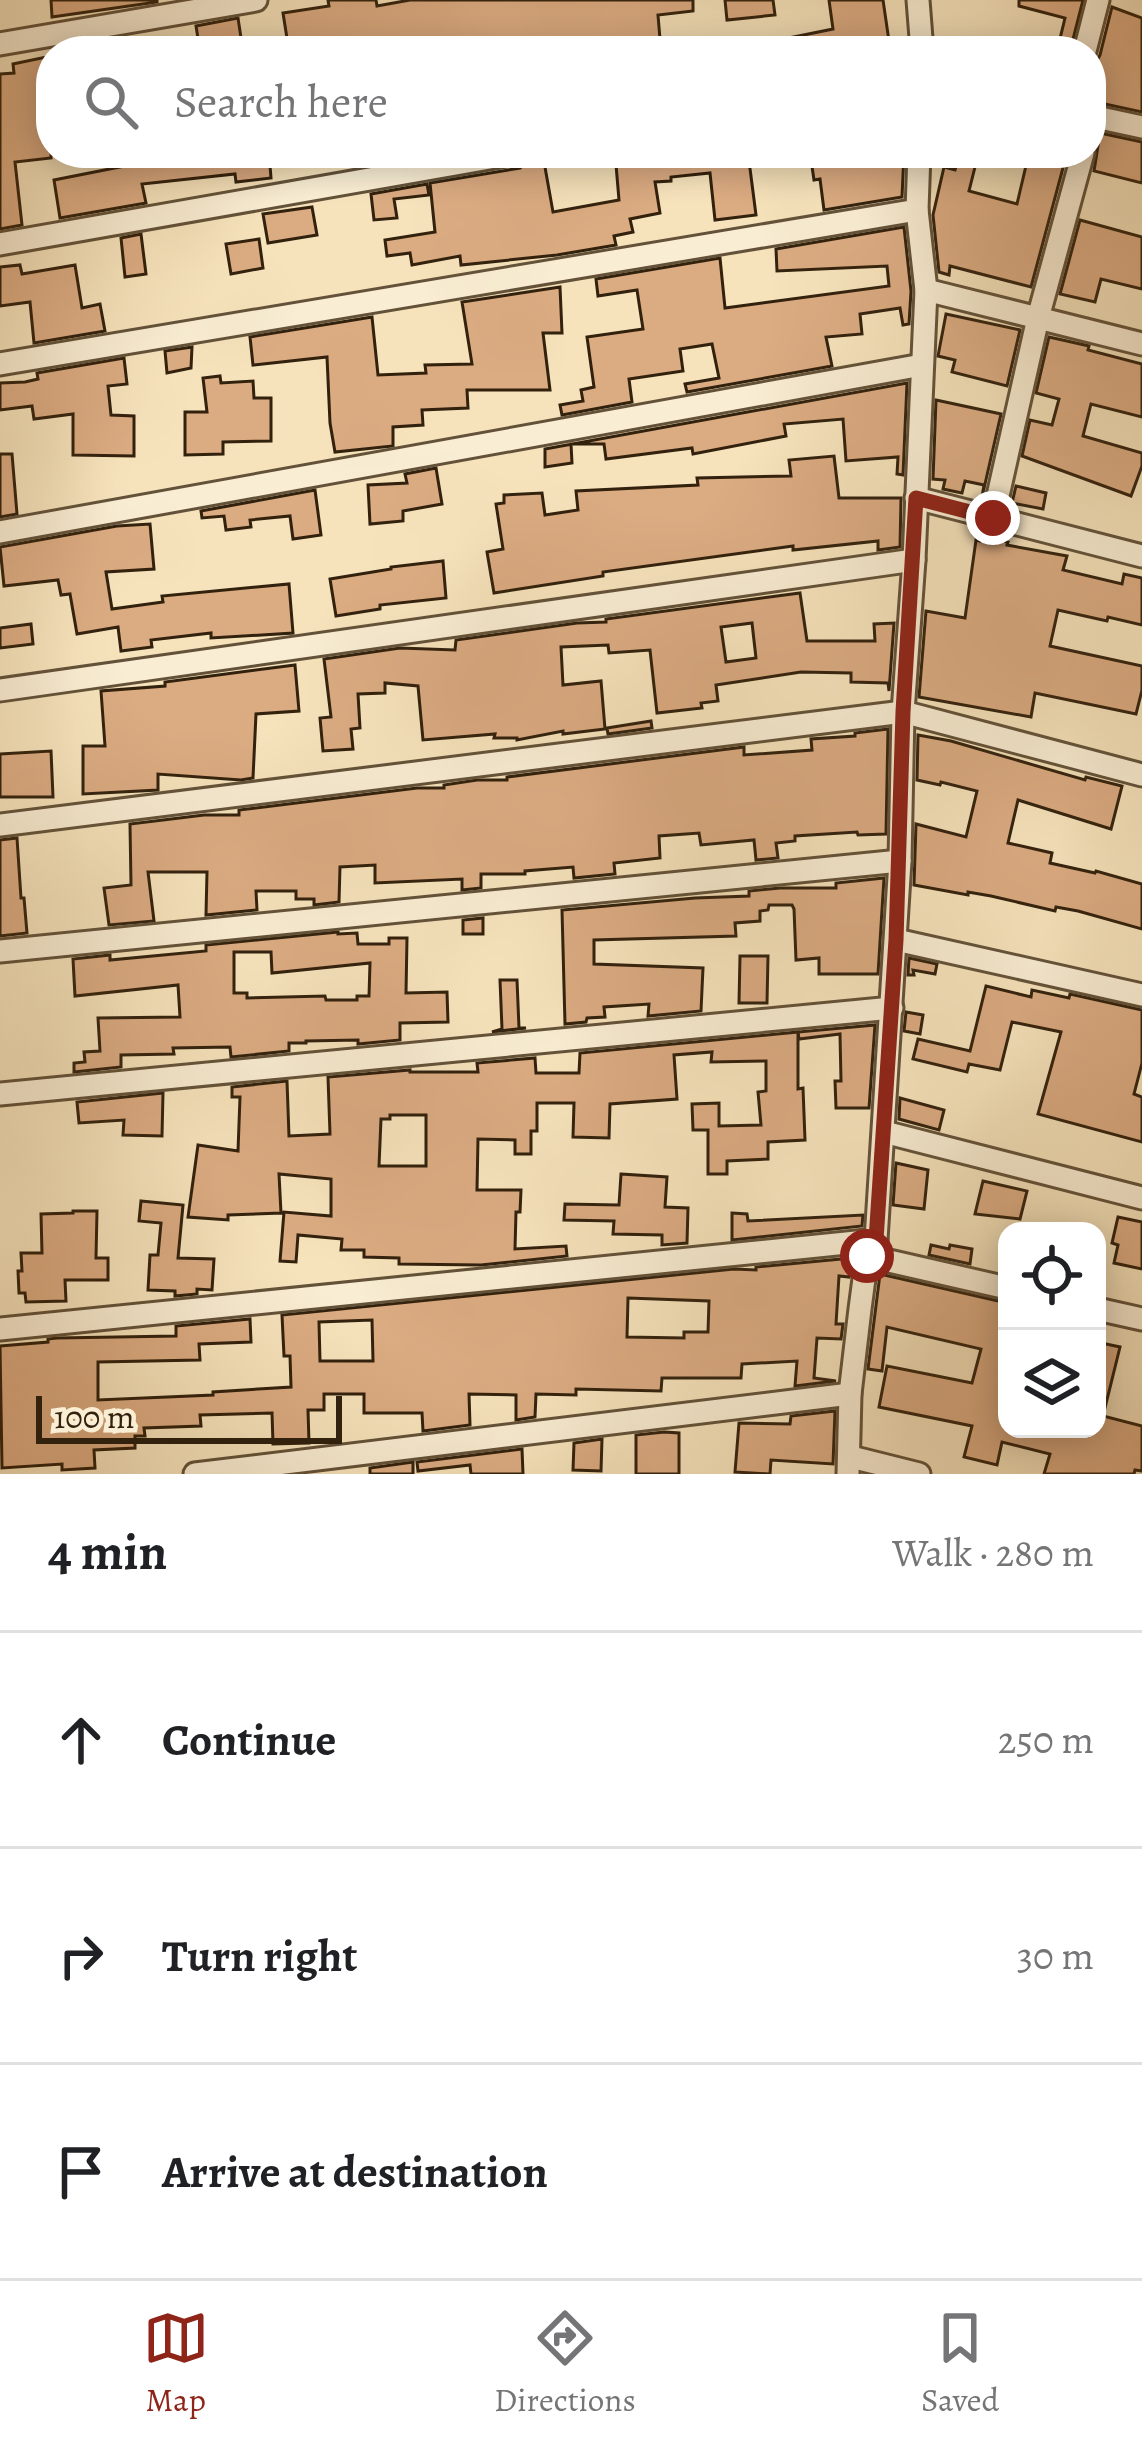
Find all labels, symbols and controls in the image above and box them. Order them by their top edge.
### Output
search box [36,36,1106,168]
icon: search [78,69,144,135]
text: Search here [174,71,388,133]
route end [966,491,1020,545]
map controls [998,1222,1106,1438]
button: locate [998,1222,1106,1330]
route start [840,1229,894,1283]
button: layers [998,1330,1106,1438]
scale bar [36,1390,342,1443]
text: 100 m [54,1394,134,1439]
text: 4 min [48,1517,167,1587]
text: Walk · 280 m [892,1526,1094,1579]
icon: ahead [48,1707,114,1773]
text: Continue [162,1709,336,1771]
text: 250 m [998,1713,1094,1766]
icon: right [48,1923,114,1989]
text: Turn right [162,1925,357,1987]
text: 30 m [1017,1929,1094,1982]
icon: arrive [48,2139,114,2205]
text: Arrive at destination [162,2141,548,2203]
tab: Map [143,2305,209,2422]
tab: Directions [494,2305,636,2422]
tab: Saved [921,2305,999,2422]

